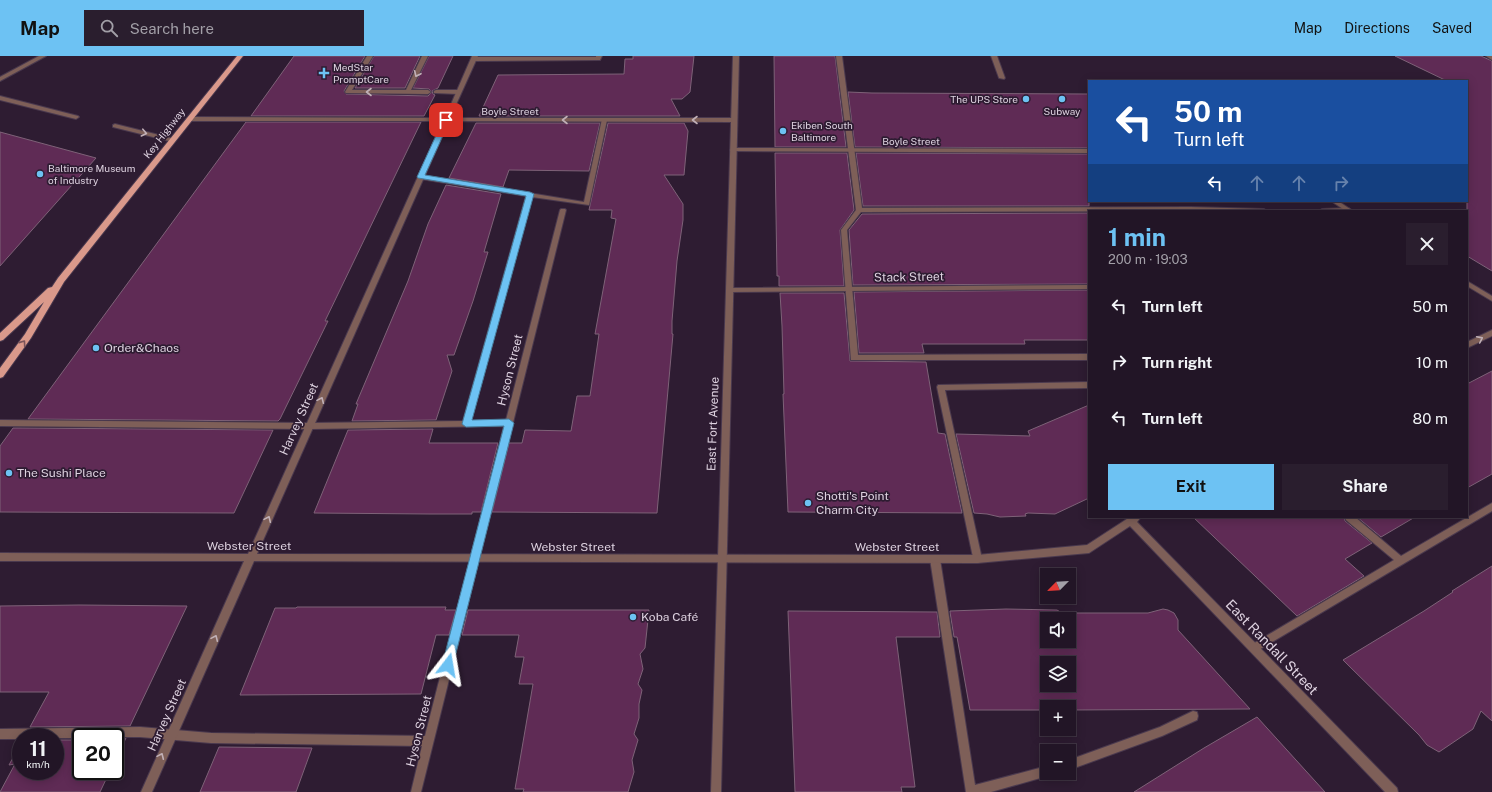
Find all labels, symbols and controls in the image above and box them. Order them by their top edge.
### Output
search box [84,10,364,46]
text: Map [20,17,60,39]
icon: search [98,17,120,39]
text: Search here [130,20,214,37]
text: Map [1294,20,1322,36]
text: Directions [1344,20,1410,36]
text: Saved [1432,20,1472,36]
place label: MedStar PromptCare [333,61,389,85]
marker: MedStar PromptCare [318,67,330,79]
one-way arrow [414,70,422,78]
one-way arrow [366,88,372,96]
place label: The UPS Store [950,93,1018,105]
marker: The UPS Store [1021,94,1031,104]
marker: Subway [1057,94,1067,104]
text: 50 m [1174,95,1242,128]
icon: left [1108,96,1160,148]
pin [429,103,463,137]
street label: Key Highway [141,105,188,160]
street label: Boyle Street [481,105,539,117]
place label: Subway [1044,105,1081,117]
icon: arrive [435,109,457,131]
one-way arrow [562,116,568,124]
one-way arrow [692,116,698,124]
place label: Ekiben South Baltimore [791,119,853,143]
marker: Ekiben South Baltimore [778,126,788,136]
one-way arrow [141,129,147,137]
text: Turn left [1174,129,1244,150]
street label: Boyle Street [882,135,940,147]
place label: Baltimore Museum of Industry [48,162,135,186]
marker: Baltimore Museum of Industry [35,169,45,179]
icon: left [1204,172,1226,194]
icon: ahead [1246,172,1268,194]
icon: ahead [1288,172,1310,194]
icon: right [1330,172,1352,194]
text: 1 min [1108,223,1166,251]
button: close [1406,223,1448,265]
text: 200 m · 19:03 [1108,252,1188,267]
street label: Stack Street [874,269,945,285]
icon: left [1108,295,1130,317]
text: Turn left [1142,298,1203,315]
text: 50 m [1413,298,1448,315]
street label: Hyson Street [494,332,526,407]
one-way arrow [1475,336,1483,344]
one-way arrow [18,340,26,347]
place label: Order&Chaos [104,341,179,355]
marker: Order&Chaos [91,343,101,353]
icon: right [1108,351,1130,373]
text: Turn right [1142,354,1212,371]
text: 10 m [1416,354,1448,371]
street label: East Fort Avenue [704,376,722,471]
street label: Harvey Street [277,380,321,457]
one-way arrow [316,397,324,405]
icon: left [1108,407,1130,429]
text: Turn left [1142,410,1203,427]
text: 80 m [1413,410,1448,427]
button: Exit [1108,464,1274,510]
button: Share [1282,464,1448,510]
place label: The Sushi Place [17,466,106,480]
marker: The Sushi Place [4,468,14,478]
place label: Shotti's Point Charm City [816,489,889,517]
marker: Shotti's Point Charm City [803,498,813,508]
one-way arrow [263,516,271,524]
street label: Webster Street [207,539,292,553]
street label: Webster Street [531,540,616,554]
street label: Webster Street [855,540,940,554]
north arrow [1040,568,1076,604]
map controls [1040,568,1076,780]
street label: East Randall Street [1223,596,1321,698]
place label: Koba Café [641,610,699,624]
marker: Koba Café [628,612,638,622]
button: sound [1040,612,1076,648]
one-way arrow [210,634,218,641]
position arrow [427,644,469,686]
button: layers [1040,656,1076,692]
street label: Harvey Street [145,676,189,753]
street label: Hyson Street [403,693,435,768]
button: + [1040,700,1076,736]
speed limit sign: 20 [72,728,124,780]
text: 11 [29,737,47,761]
button: − [1040,744,1076,780]
one-way arrow [157,753,165,760]
text: km/h [26,758,50,770]

